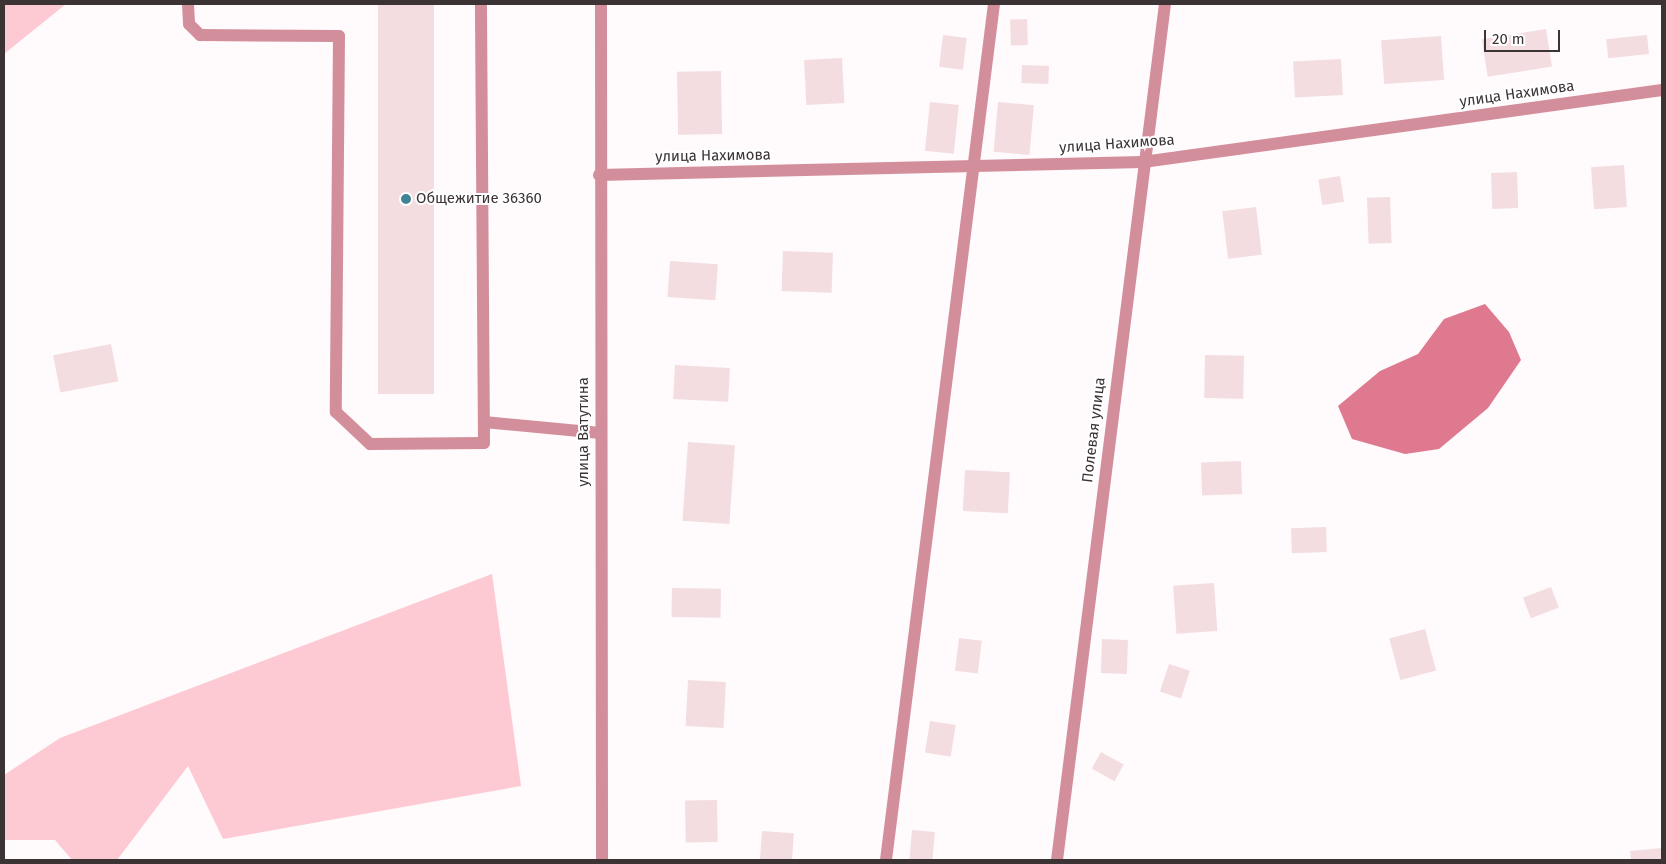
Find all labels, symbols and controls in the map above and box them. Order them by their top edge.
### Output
scale bar [1486,20,1562,52]
text: 20 m [1492,30,1525,48]
street label: улица Нахимова [1458,77,1576,111]
street label: улица Нахимова [1059,131,1175,157]
street label: улица Нахимова [655,146,771,166]
place label: Общежитие 36360 [416,190,542,208]
marker: Общежитие 36360 [400,193,412,205]
street label: Полевая улица [1079,376,1109,484]
street label: улица Ватутина [575,377,593,487]

